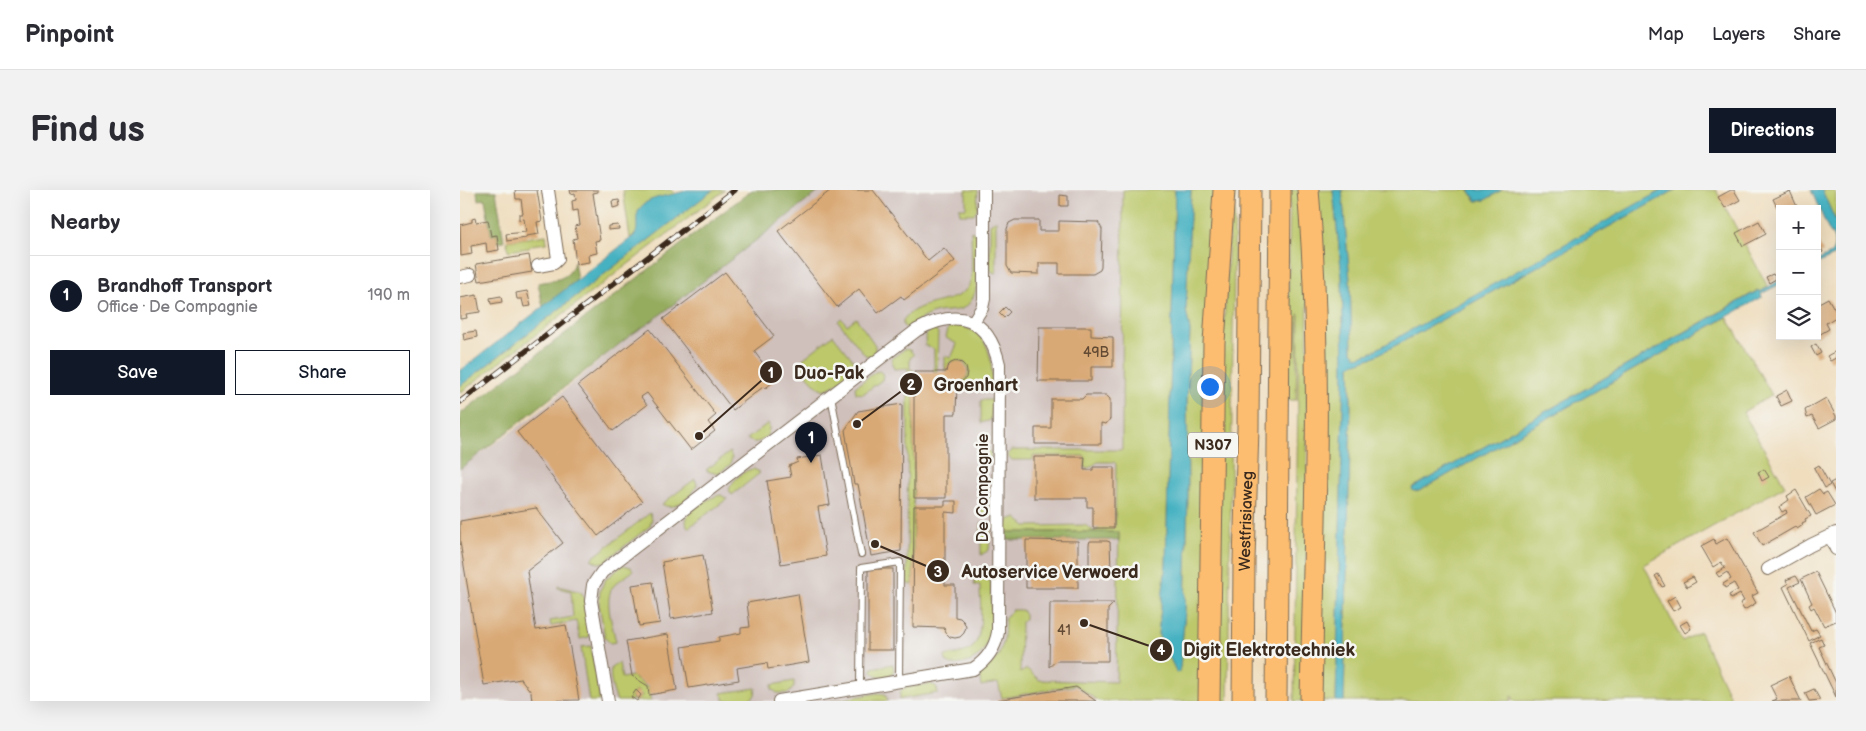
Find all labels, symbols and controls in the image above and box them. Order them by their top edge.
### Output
text: Pinpoint [25,20,114,49]
text: Map [1648,24,1684,45]
text: Layers [1712,24,1765,45]
text: Share [1793,24,1841,45]
button: Directions [1709,108,1836,153]
text: Find us [30,109,145,152]
map controls [1776,205,1821,340]
button: + [1776,205,1821,250]
text: Nearby [50,210,120,235]
button: − [1776,250,1821,295]
text: Brandhoff Transport [97,275,272,298]
text: 1 [63,286,69,305]
text: 190 m [368,286,410,305]
button: layers [1776,295,1821,340]
text: Office · De Compagnie [97,298,258,317]
house number: 49B [1083,344,1110,361]
button: Save [50,350,225,395]
button: Share [235,350,410,395]
callout: Duo-Pak [759,356,874,389]
text: Duo-Pak [794,363,865,384]
text: 1 [768,364,774,383]
callout: Groenhart [898,368,1028,401]
your location [1197,374,1223,400]
text: Groenhart [934,375,1018,396]
text: 2 [907,376,916,395]
pin: 1 [795,422,827,463]
road number: N307 [1188,432,1238,458]
street label: De Compagnie [974,433,993,542]
street label: Westfrisiaweg [1236,470,1258,571]
callout: Autoservice Verwoerd [926,555,1149,588]
text: Autoservice Verwoerd [960,562,1139,583]
text: 3 [934,563,943,582]
house number: 41 [1057,622,1071,639]
callout: Digit Elektrotechniek [1148,633,1365,666]
text: Digit Elektrotechniek [1183,640,1355,661]
text: 4 [1157,641,1166,660]

